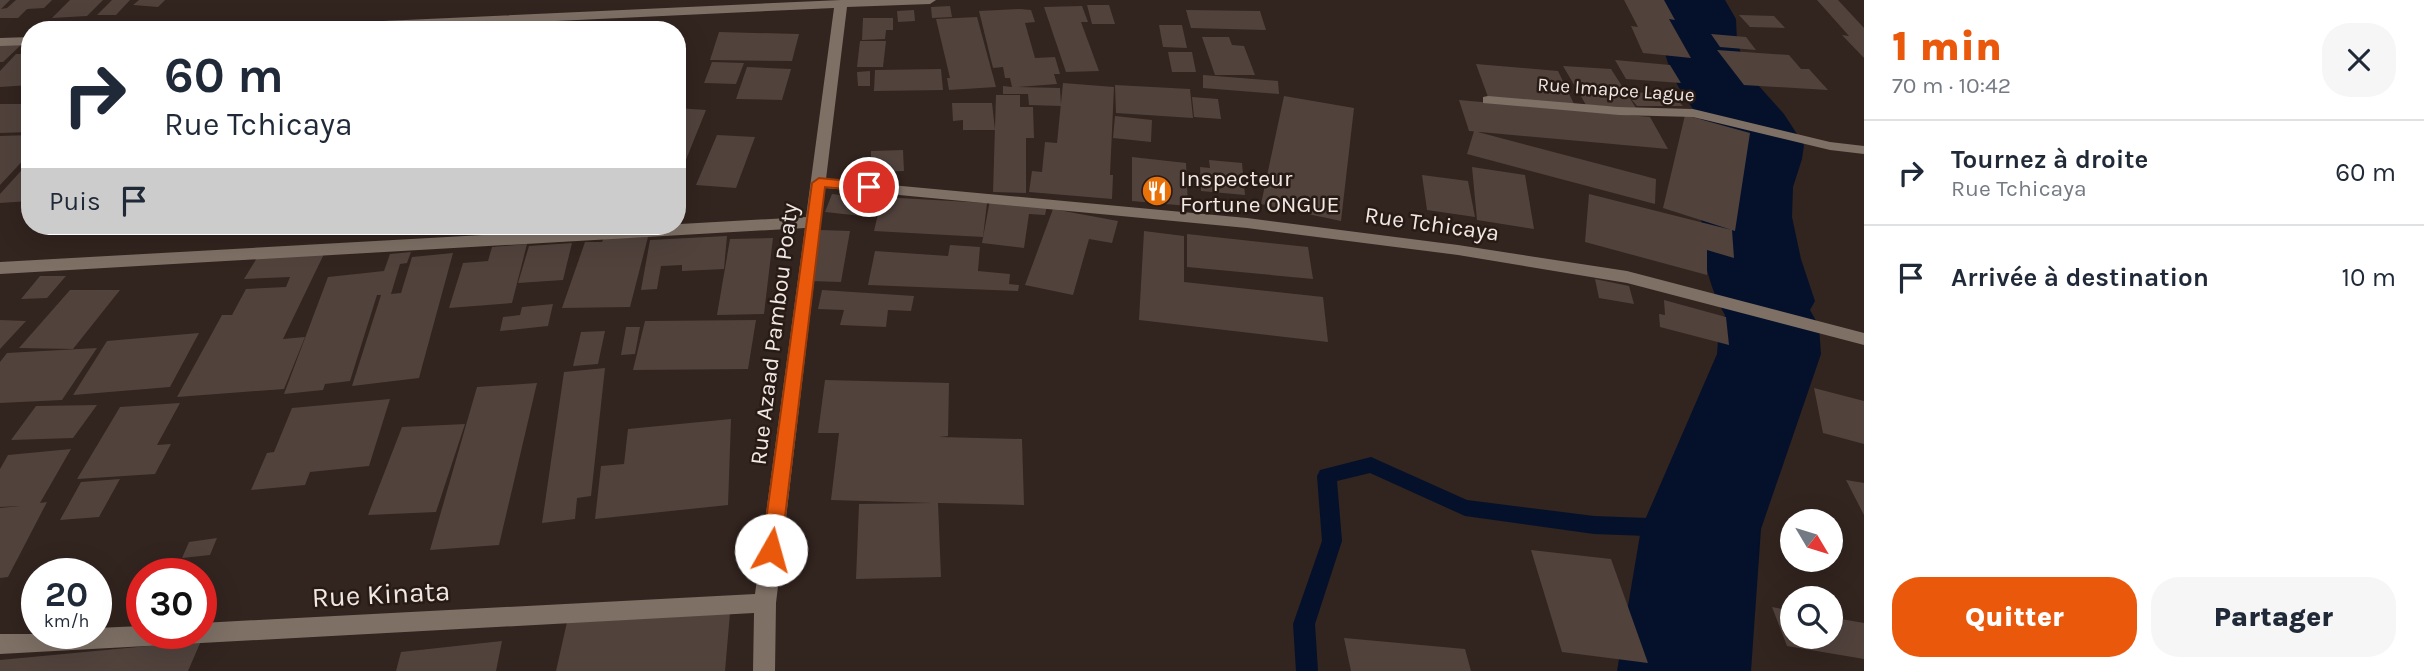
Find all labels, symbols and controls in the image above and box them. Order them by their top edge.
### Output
text: 1 min [1892,21,2002,71]
button: close [2322,23,2396,97]
text: 60 m [164,47,284,104]
icon: right [49,49,140,140]
text: 70 m · 10:42 [1892,72,2011,99]
street label: Rue Imapce Lague [1537,74,1695,106]
text: Rue Tchicaya [164,106,353,143]
text: Tournez à droite [1951,144,2148,175]
icon: right [1892,154,1930,192]
pin [839,157,899,217]
text: 60 m [2335,157,2396,188]
place label: Inspecteur Fortune ONGUE [1180,165,1339,218]
icon: arrive [850,168,888,206]
restaurant icon: Inspecteur Fortune ONGUE [1140,174,1174,208]
text: Rue Tchicaya [1951,175,2087,202]
icon: arrive [115,182,153,220]
text: Puis [49,186,101,217]
street label: Rue Azaad Pambou Poaty [745,201,803,466]
street label: Rue Tchicaya [1363,201,1501,247]
icon: arrive [1892,259,1930,297]
text: Arrivée à destination [1951,262,2209,293]
text: 10 m [2341,262,2396,293]
north arrow [1780,509,1843,572]
map controls [1780,509,1843,649]
position arrow [734,513,808,587]
speed limit sign: 30 [126,558,217,649]
text: 20 [45,574,88,615]
street label: Rue Kinata [311,574,451,614]
button: Quitter [1892,577,2137,657]
button: Partager [2151,577,2396,657]
button: search [1780,586,1843,649]
text: km/h [44,610,89,632]

